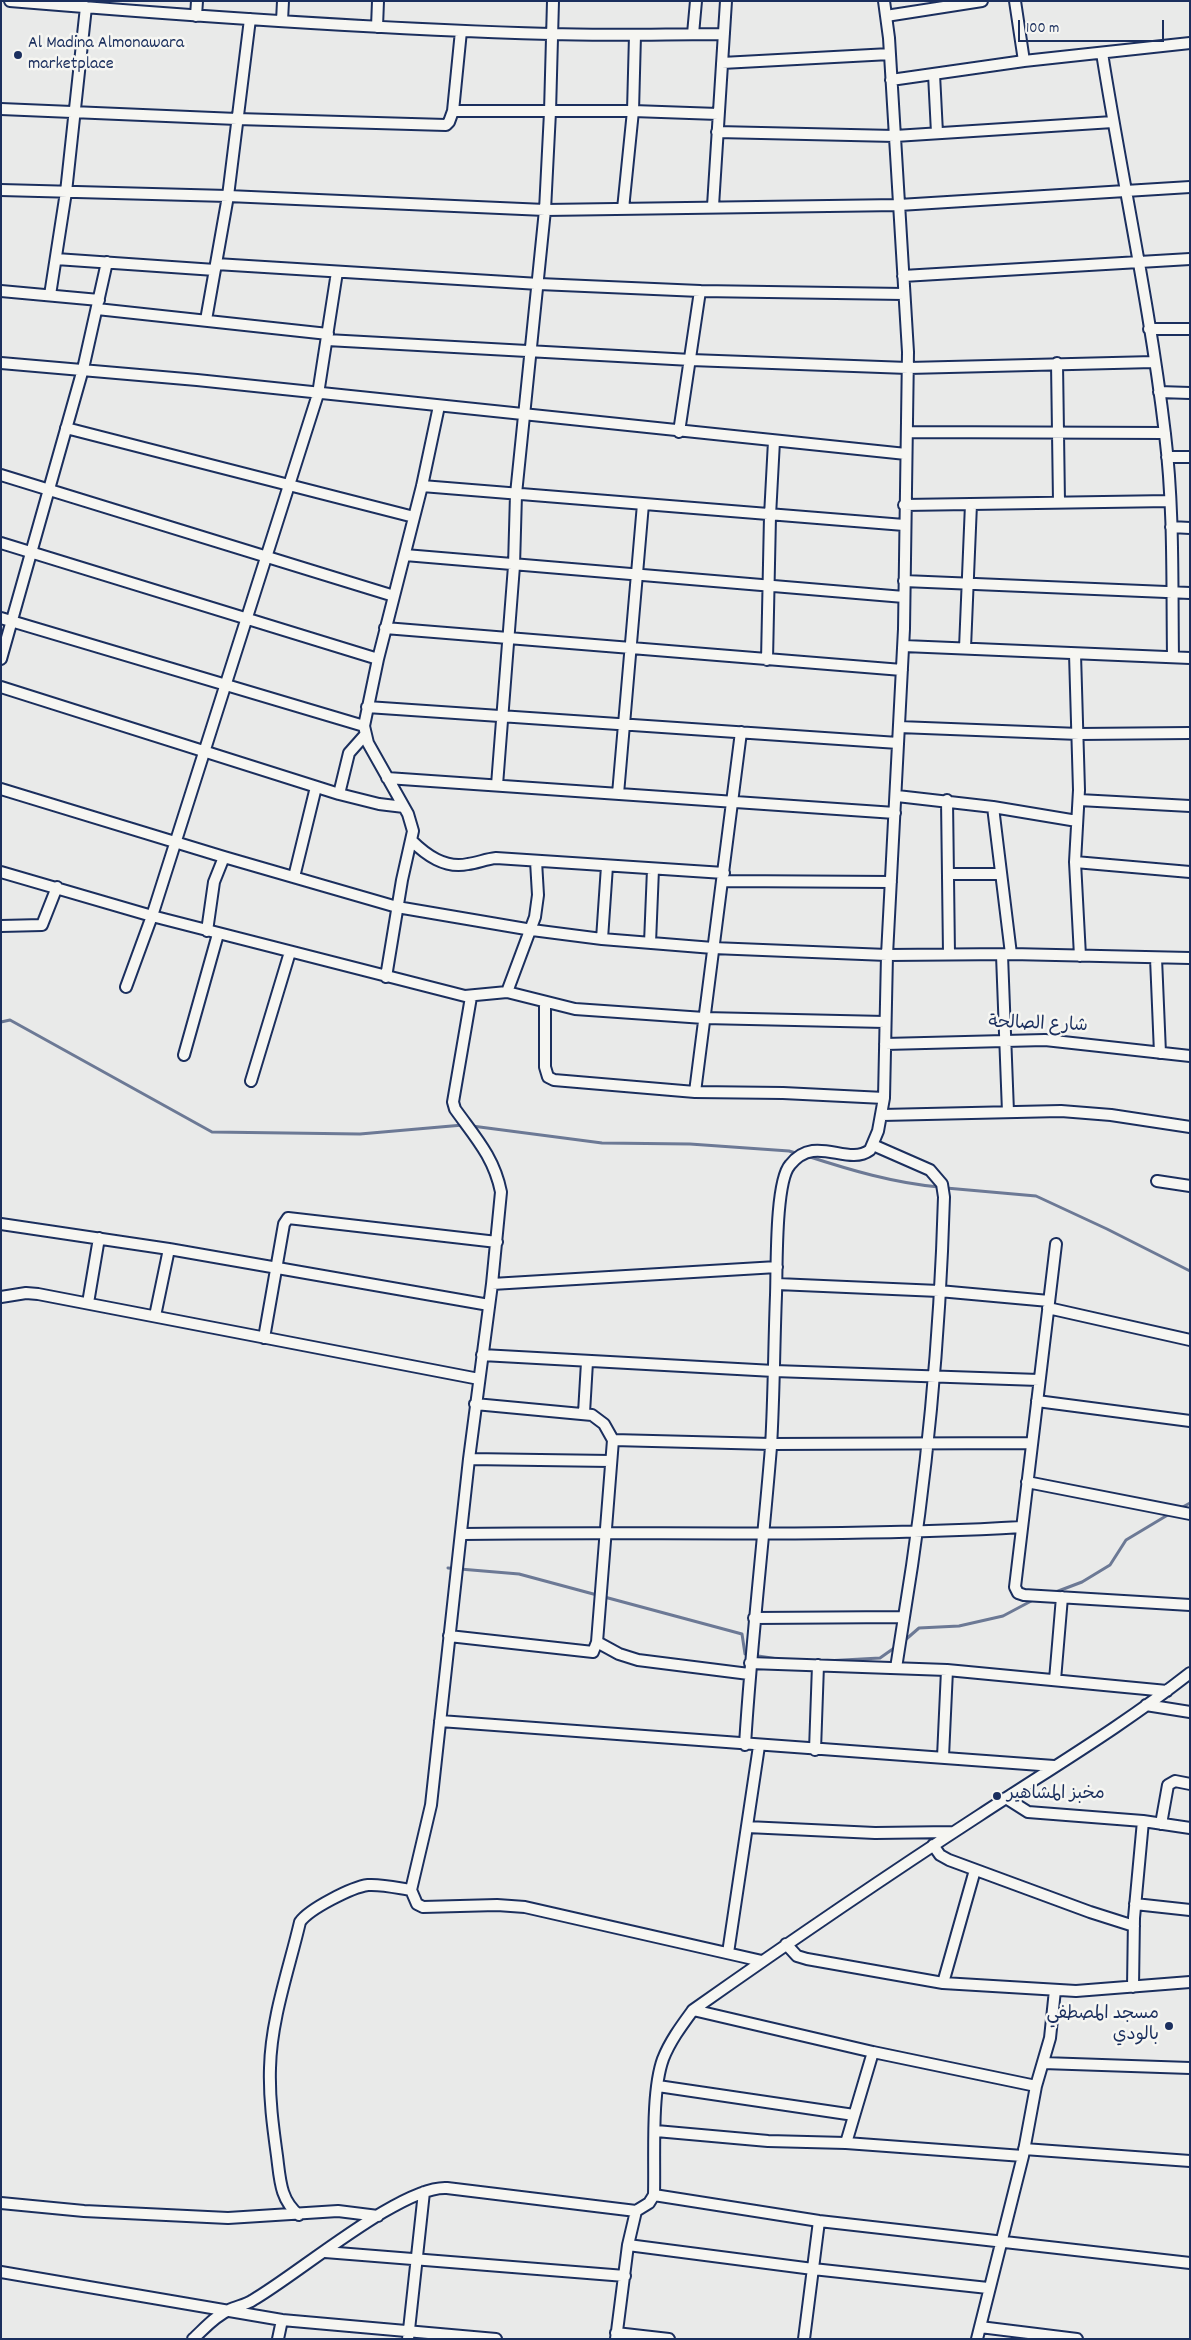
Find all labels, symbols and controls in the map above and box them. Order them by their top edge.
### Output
scale bar [1021,10,1167,42]
text: 100 m [1026,18,1059,40]
place label: Al Madina Almonawara marketplace [28,34,184,76]
marker: Al Madina Almonawara marketplace [12,49,24,61]
street label: شارع الصالحة [988,1013,1088,1039]
place label: مخبز المشاهير [1007,1785,1105,1807]
marker: مخبز المشاهير [991,1790,1003,1802]
place label: مسجد المصطفي بالودي [1046,2005,1159,2048]
marker: مسجد المصطفي بالودي [1163,2020,1175,2032]

